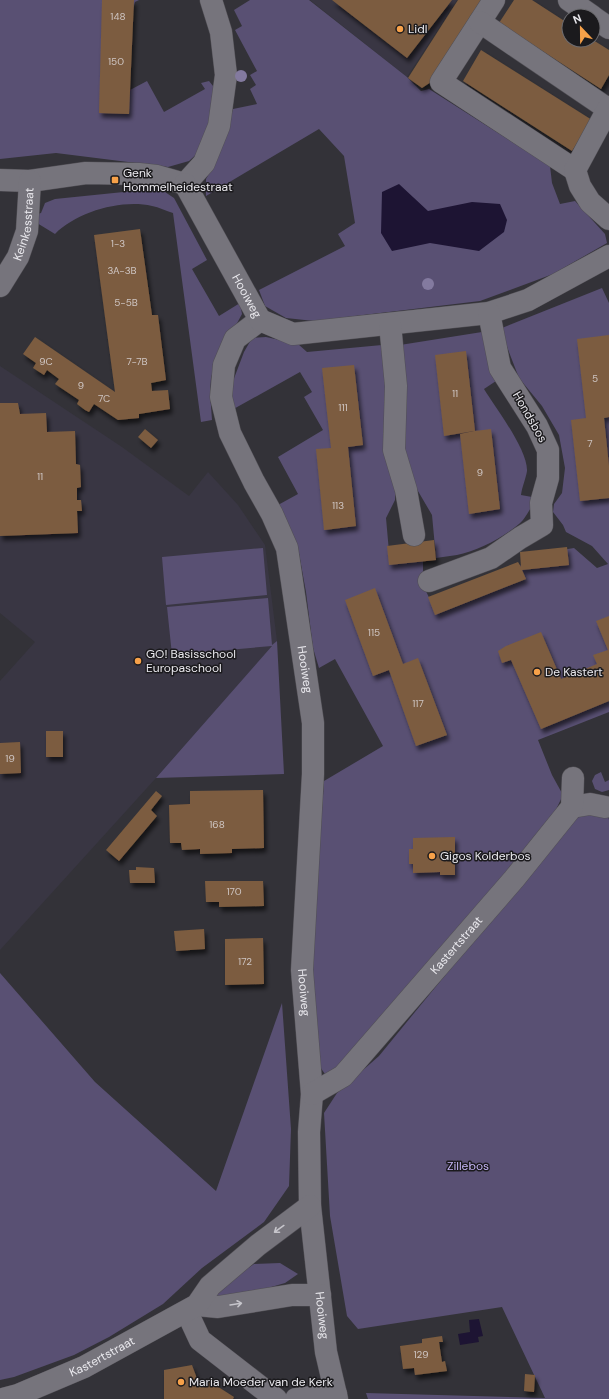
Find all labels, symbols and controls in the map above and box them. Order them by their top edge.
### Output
north arrow [561,8,601,48]
house number: 148 [110,10,126,23]
text: N [571,11,584,27]
place label: Lidl [408,21,427,37]
marker: Lidl [395,24,405,34]
house number: 150 [108,55,124,68]
place label: Genk Hommelheidestraat [123,165,233,195]
marker: Genk Hommelheidestraat [110,175,120,185]
street label: Keinkesstraat [9,187,38,263]
house number: 1-3 [111,237,125,250]
house number: 3A-3B [107,264,137,277]
street label: Hooiweg [228,271,265,321]
house number: 5-5B [114,296,138,309]
house number: 9C [39,355,53,368]
house number: 7-7B [126,355,148,368]
house number: 5 [592,372,598,385]
house number: 9 [78,379,84,392]
house number: 11 [452,387,458,400]
street label: Hondsbos [509,389,551,445]
house number: 7C [98,392,110,405]
house number: 111 [338,401,348,414]
house number: 7 [587,437,593,450]
house number: 9 [477,466,483,479]
house number: 11 [37,470,43,483]
house number: 113 [332,499,344,512]
house number: 115 [368,626,380,639]
street label: Hooiweg [294,645,316,694]
place label: GO! Basisschool Europaschool [146,646,236,676]
marker: GO! Basisschool Europaschool [133,656,143,666]
place label: De Kastert [545,664,603,680]
marker: De Kastert [532,667,542,677]
house number: 117 [412,697,424,710]
house number: 19 [5,752,15,765]
house number: 168 [209,818,225,831]
place label: Gigos Kolderbos [440,848,531,864]
marker: Gigos Kolderbos [427,851,437,861]
house number: 170 [226,885,242,898]
street label: Kastertstraat [427,913,486,978]
house number: 172 [238,955,252,968]
street label: Hooiweg [294,968,314,1017]
park label: Zillebos [447,1158,489,1174]
one-way arrow [274,1225,285,1233]
street label: Hooiweg [311,1291,333,1340]
one-way arrow [229,1300,242,1308]
street label: Kastertstraat [67,1333,138,1380]
house number: 129 [413,1348,429,1361]
place label: Maria Moeder van de Kerk [189,1374,333,1390]
marker: Maria Moeder van de Kerk [176,1377,186,1387]

